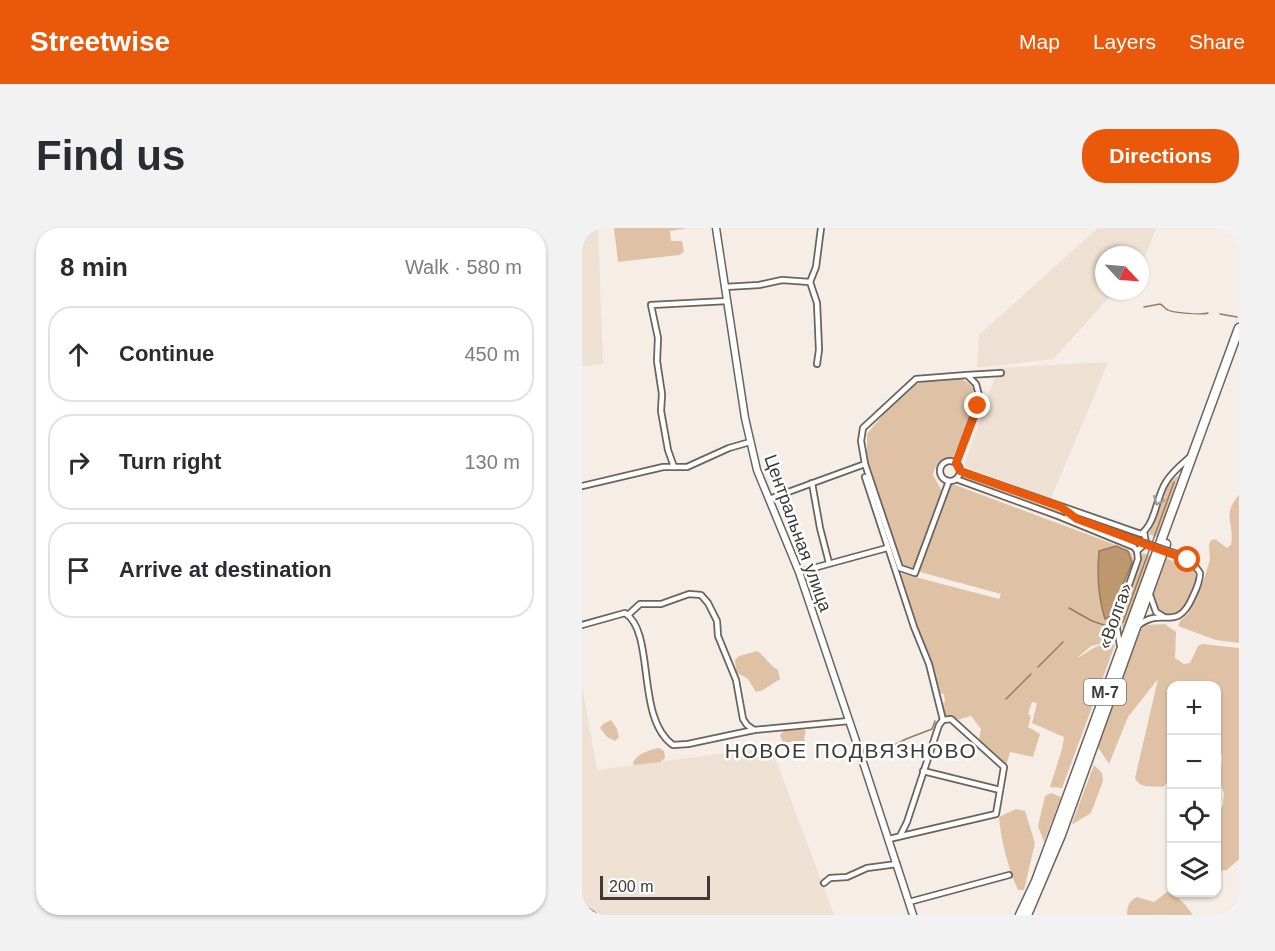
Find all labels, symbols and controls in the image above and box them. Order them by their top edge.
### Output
text: Streetwise [30,26,170,57]
text: Map [1019,30,1060,53]
text: Layers [1093,30,1156,53]
text: Share [1189,30,1245,53]
button: Directions [1082,129,1239,183]
text: Find us [36,132,185,179]
north arrow [1095,246,1149,300]
text: 8 min [60,252,128,282]
text: Walk · 580 m [405,256,522,278]
icon: ahead [62,338,95,371]
text: Continue [119,341,214,366]
text: 450 m [464,343,520,365]
route end [964,392,990,418]
icon: right [62,446,95,479]
text: Turn right [119,449,221,474]
text: 130 m [464,451,520,473]
street label: Центральная улица [760,452,836,615]
one-way arrow [1153,495,1165,506]
route start [1174,546,1200,572]
icon: arrive [62,554,95,587]
text: Arrive at destination [119,557,332,582]
street label: «Волга» [1094,580,1136,652]
road number: М-7 [1084,679,1126,705]
map controls [1167,681,1221,897]
button: + [1167,681,1221,735]
button: − [1167,735,1221,789]
district label: НОВОЕ ПОДВЯЗНОВО [725,739,977,762]
button: locate [1167,789,1221,843]
button: layers [1167,843,1221,897]
scale bar [600,873,710,900]
text: 200 m [609,878,653,895]

